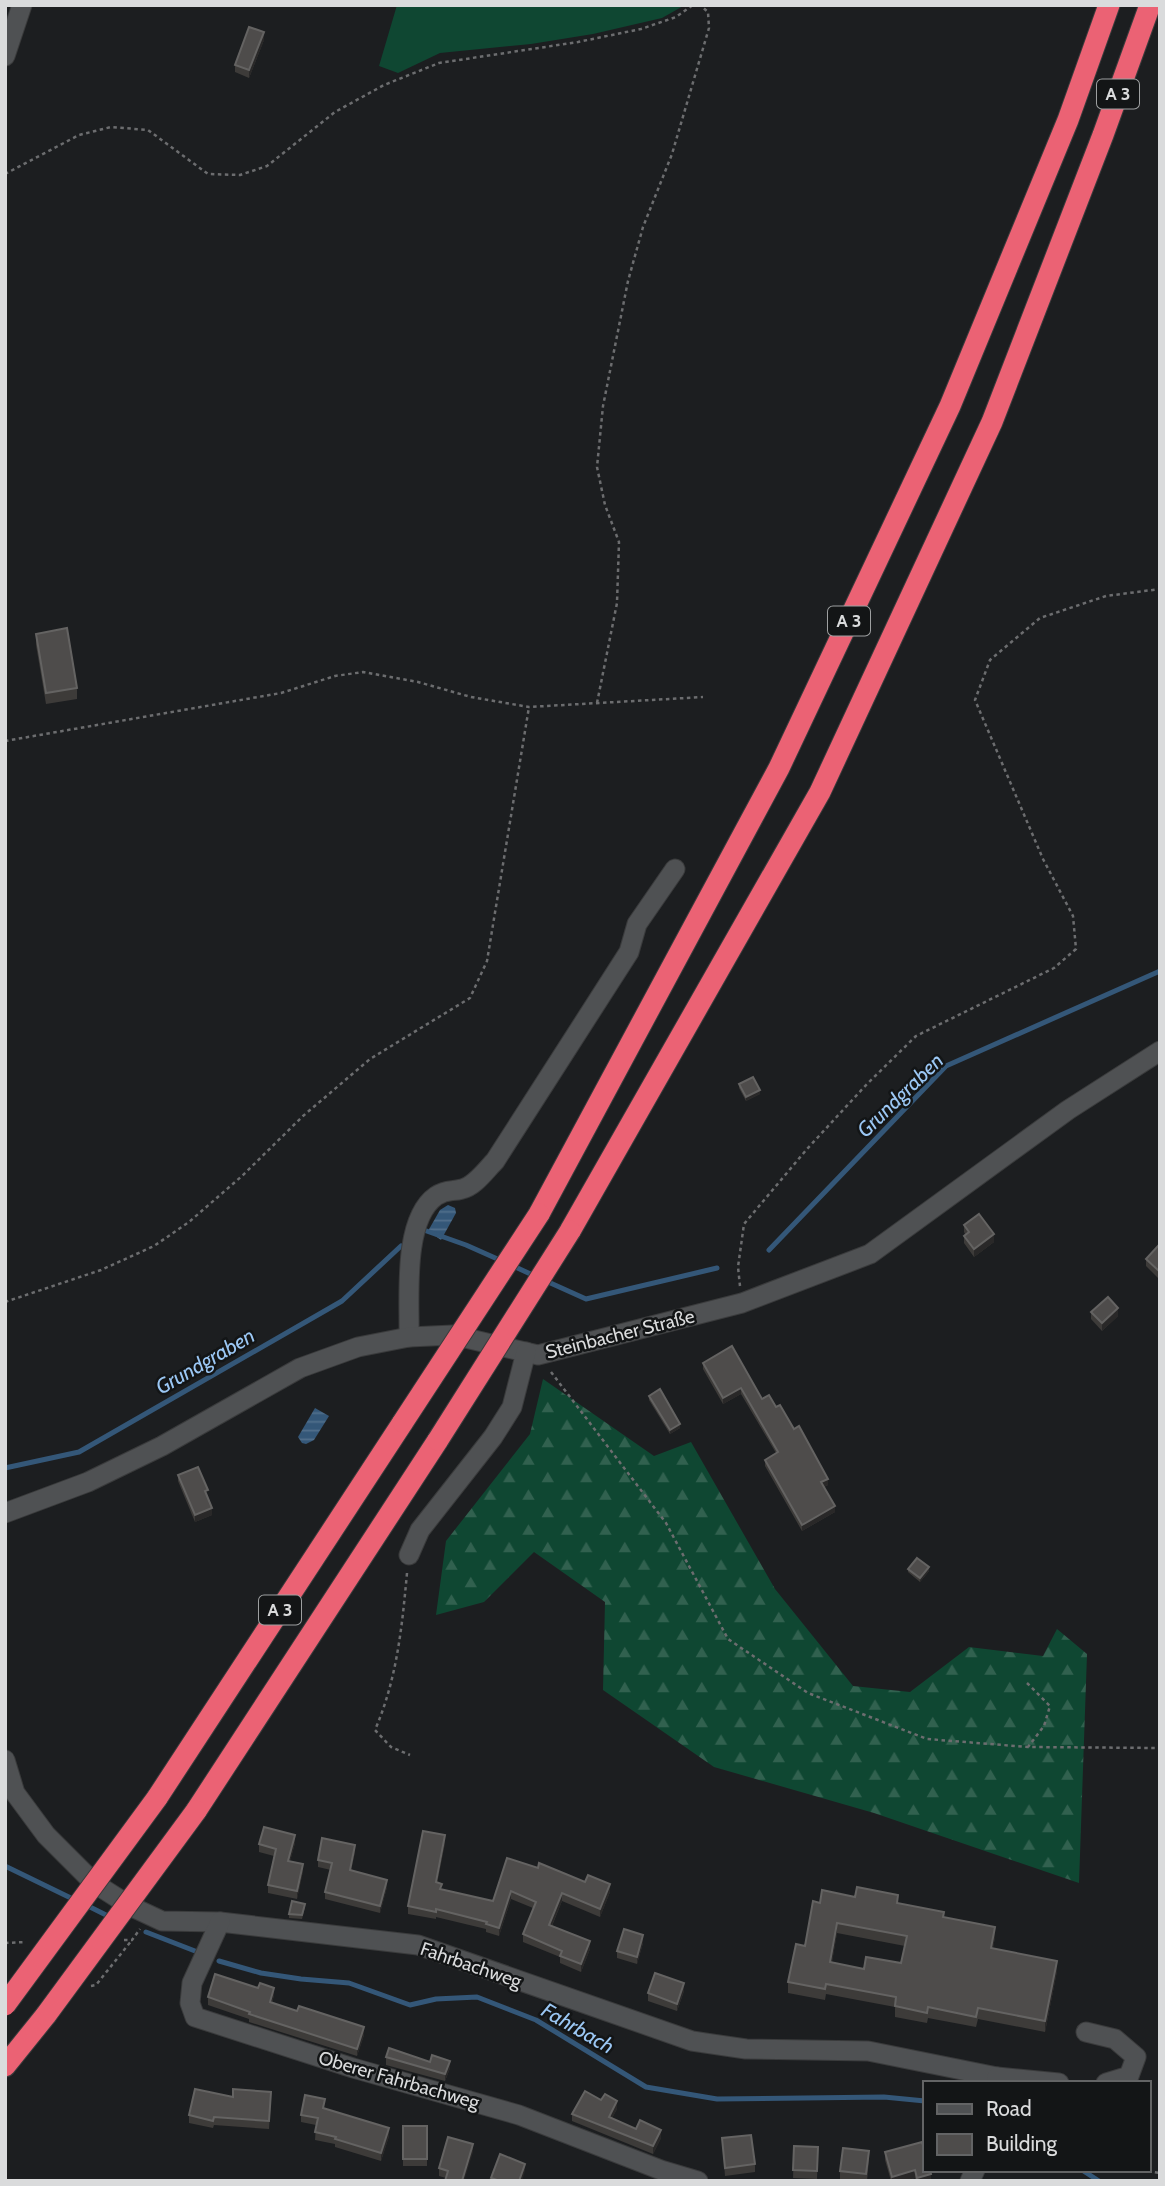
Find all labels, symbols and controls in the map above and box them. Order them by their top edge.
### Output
road number: A 3 [1097,80,1139,108]
road number: A 3 [828,606,870,636]
water label: Grundgraben [852,1048,948,1142]
street label: Steinbacher Straße [543,1304,697,1364]
water label: Grundgraben [151,1323,259,1399]
road number: A 3 [259,1596,301,1624]
street label: Fahrbachweg [417,1937,525,1993]
water label: Fahrbach [537,1997,619,2059]
street label: Oberer Fahrbachweg [316,2046,483,2114]
legend [923,2081,1151,2172]
text: Road [986,2096,1032,2121]
text: Building [986,2131,1058,2156]

